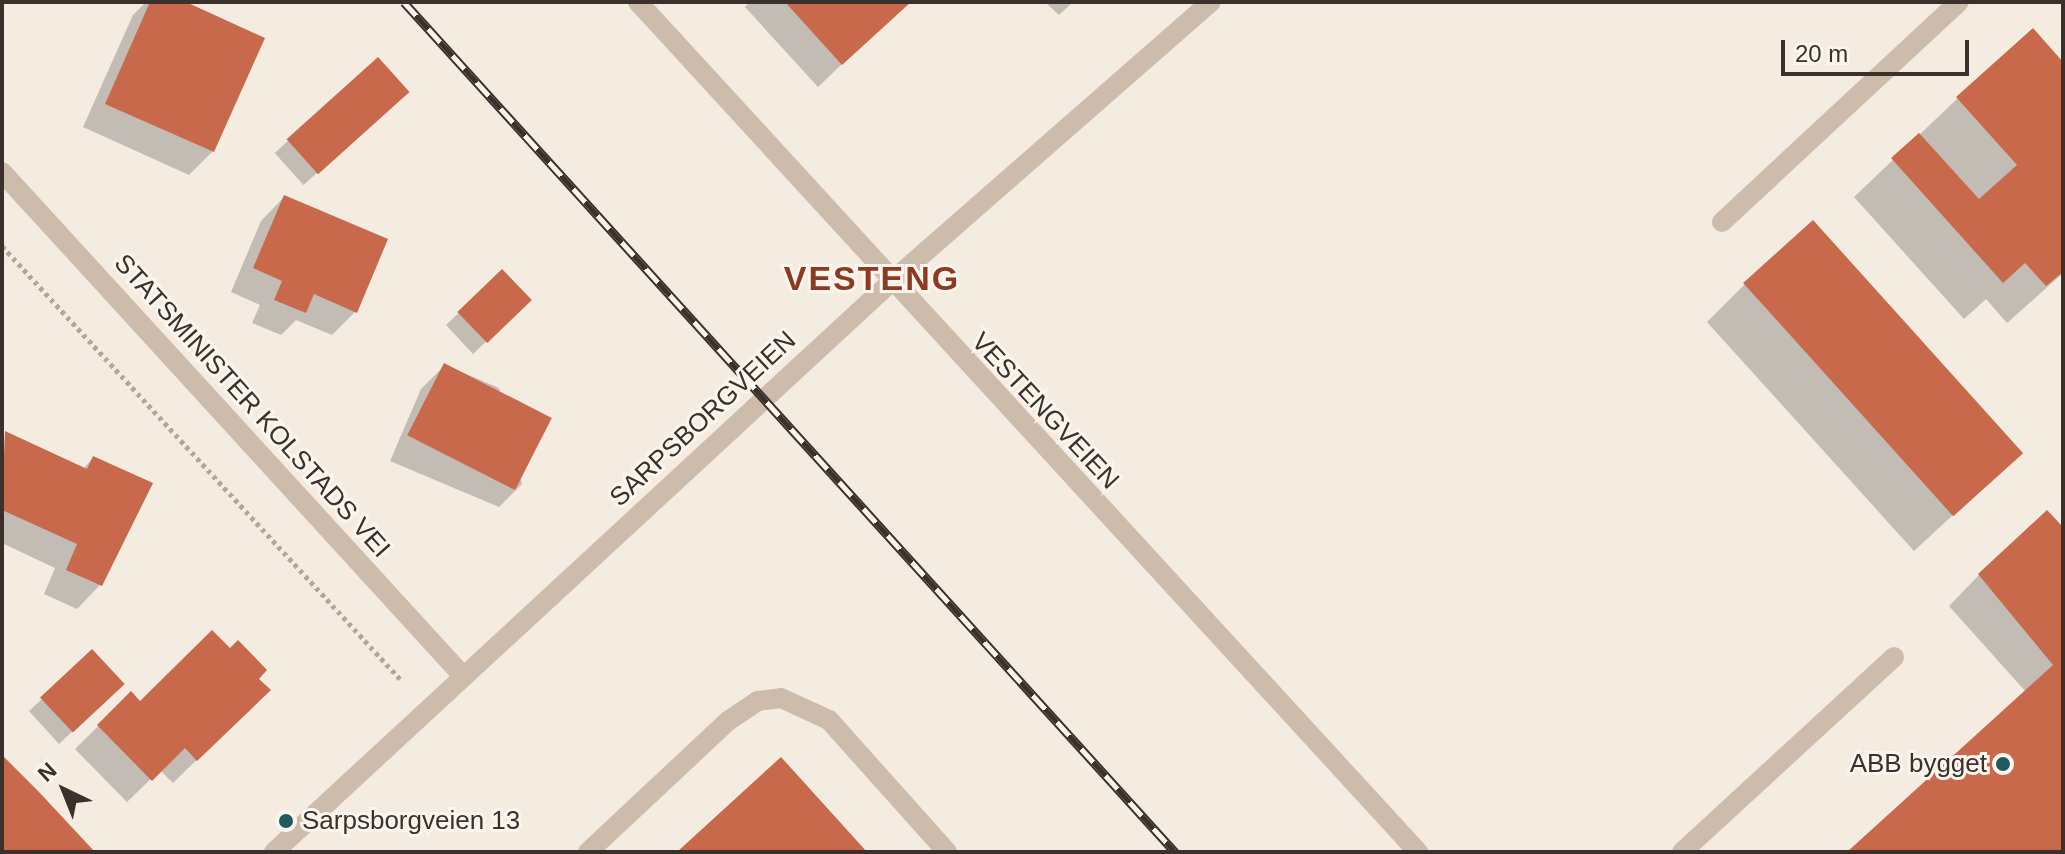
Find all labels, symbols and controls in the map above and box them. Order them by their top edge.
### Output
scale bar [1785,24,1973,74]
text: 20 m [1795,40,1848,67]
street label: STATSMINISTER KOLSTADS VEI [107,248,397,564]
district label: VESTENG [784,259,960,299]
street label: SARPSBORGVEIEN [604,325,802,513]
street label: VESTENGVEIEN [965,326,1125,496]
place label: ABB bygget [1850,748,1987,780]
north arrow [24,750,104,830]
marker: ABB bygget [1994,755,2012,773]
text: N [33,758,62,787]
place label: Sarpsborgveien 13 [302,805,520,837]
marker: Sarpsborgveien 13 [277,812,295,830]

